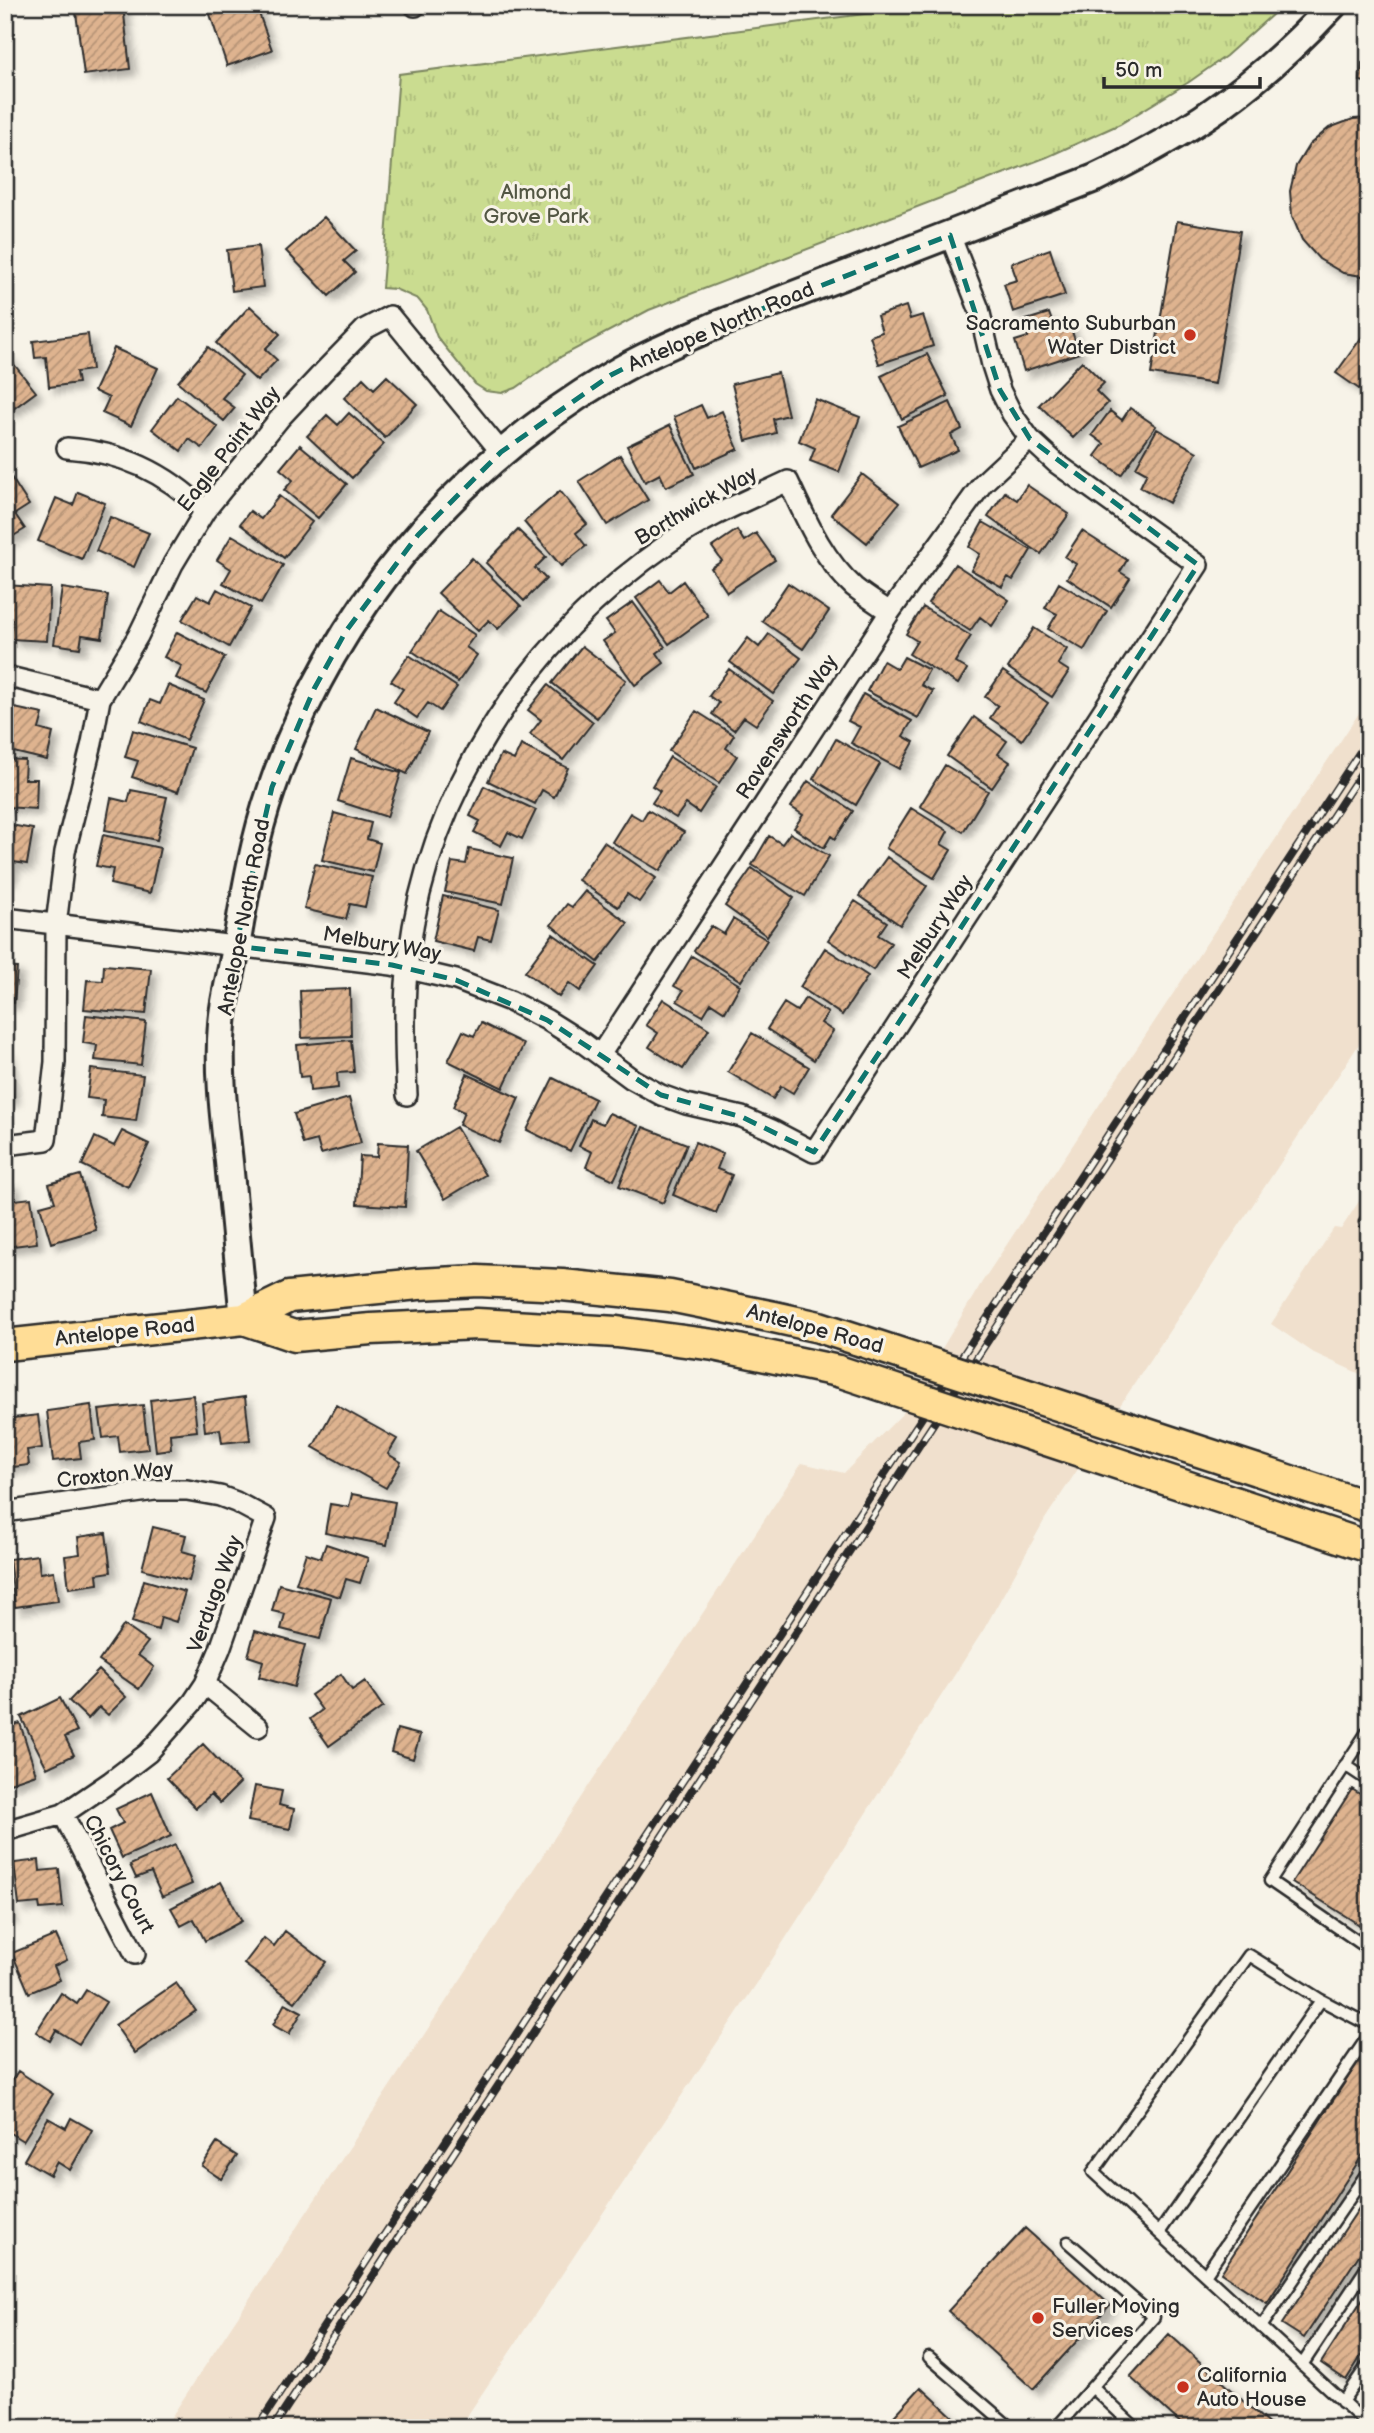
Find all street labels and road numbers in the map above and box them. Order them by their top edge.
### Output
street label: Antelope North Road [624,276,818,378]
street label: Eagle Point Way [172,381,286,517]
street label: Borthwick Way [631,461,762,551]
street label: Ravensworth Way [731,650,843,804]
street label: Antelope North Road [213,817,275,1017]
street label: Melbury Way [892,870,978,984]
street label: Melbury Way [321,921,444,967]
street label: Antelope Road [744,1299,886,1359]
street label: Antelope Road [54,1312,196,1352]
street label: Croxton Way [56,1456,175,1494]
street label: Verdugo Way [182,1531,248,1656]
street label: Chicory Court [78,1811,160,1938]

